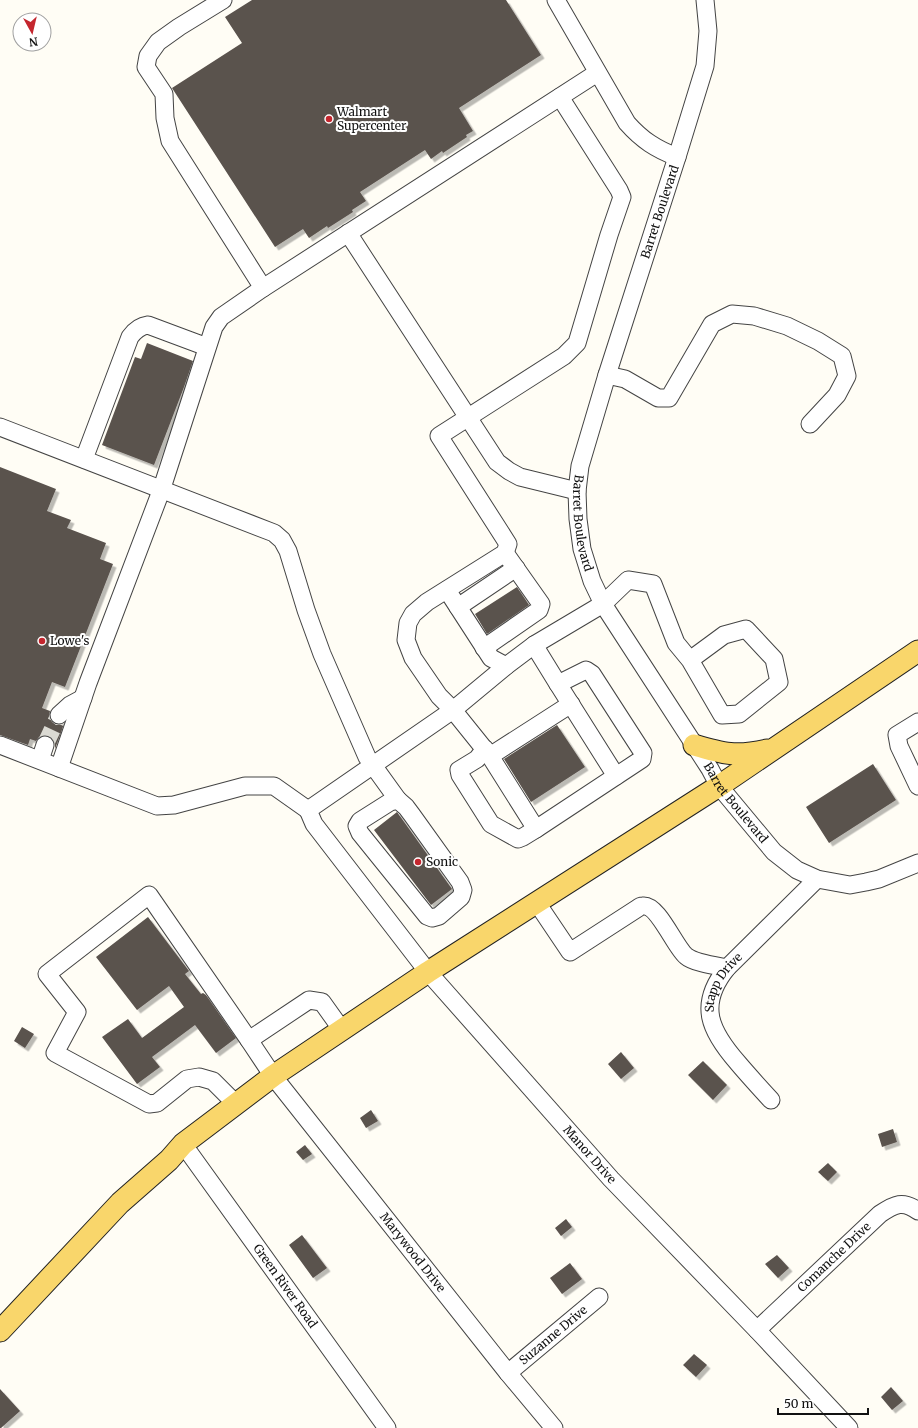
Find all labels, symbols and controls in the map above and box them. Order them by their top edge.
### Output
north arrow [12,12,52,52]
text: N [28,34,39,49]
place label: Walmart Supercenter [336,104,407,133]
marker: Walmart Supercenter [324,114,334,124]
street label: Barret Boulevard [637,163,682,261]
street label: Barret Boulevard [570,474,596,573]
place label: Lowe's [50,633,89,648]
marker: Lowe's [37,636,47,646]
street label: Barret Boulevard [701,759,771,846]
place label: Sonic [426,854,458,869]
marker: Sonic [413,857,423,867]
street label: Stapp Drive [702,949,745,1012]
street label: Manor Drive [560,1122,619,1187]
street label: Marywood Drive [377,1209,449,1295]
street label: Comanche Drive [794,1219,874,1295]
street label: Green River Road [250,1241,321,1331]
street label: Suzanne Drive [516,1302,590,1367]
scale bar [778,1390,868,1416]
text: 50 m [784,1396,813,1411]

